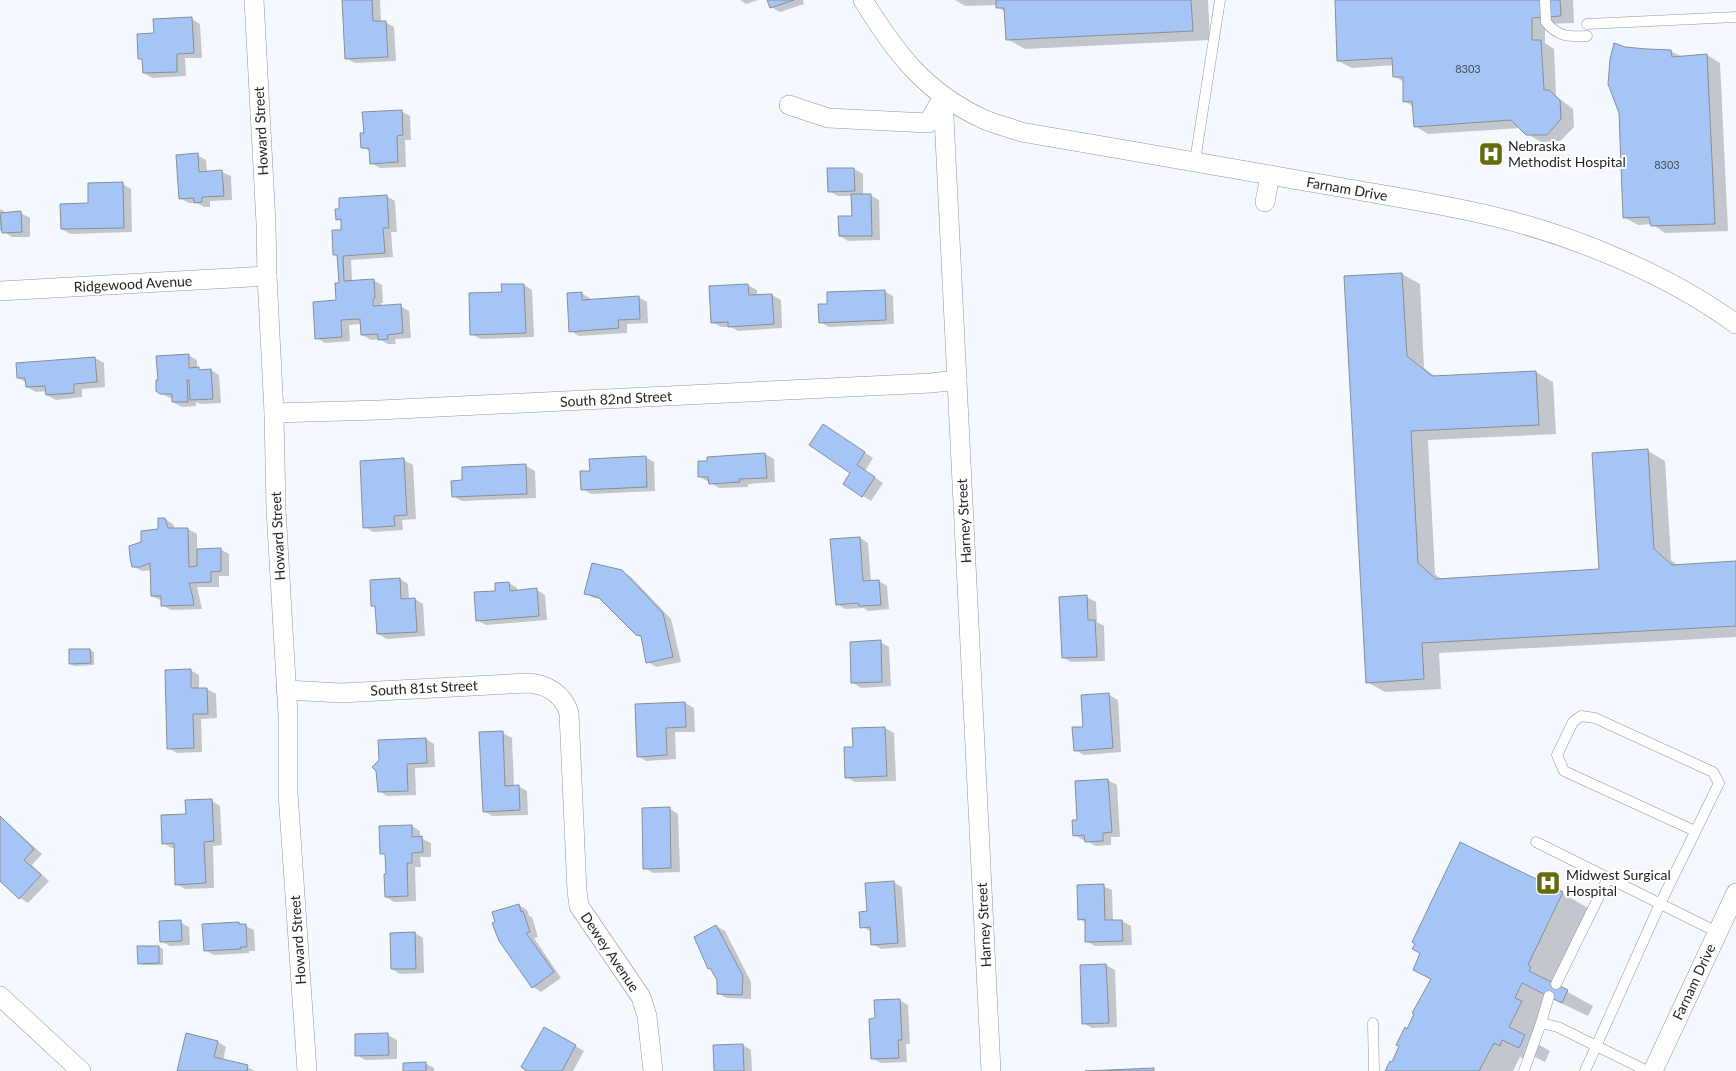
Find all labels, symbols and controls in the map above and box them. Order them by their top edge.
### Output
house number: 8303 [1455,62,1481,75]
street label: Howard Street [250,86,271,176]
place label: Nebraska Methodist Hospital [1508,137,1626,170]
hospital icon: Nebraska Methodist Hospital [1478,141,1504,167]
house number: 8303 [1654,158,1680,171]
street label: Farnam Drive [1305,173,1389,204]
street label: Ridgewood Avenue [73,272,193,295]
street label: South 82nd Street [560,387,672,410]
street label: Harney Street [953,478,974,564]
street label: Howard Street [267,491,288,581]
street label: South 81st Street [370,676,478,699]
place label: Midwest Surgical Hospital [1566,866,1671,899]
hospital icon: Midwest Surgical Hospital [1535,870,1561,896]
street label: Harney Street [973,882,994,968]
street label: Howard Street [286,895,309,985]
street label: Dewey Avenue [578,909,643,995]
street label: Farnam Drive [1668,941,1719,1023]

